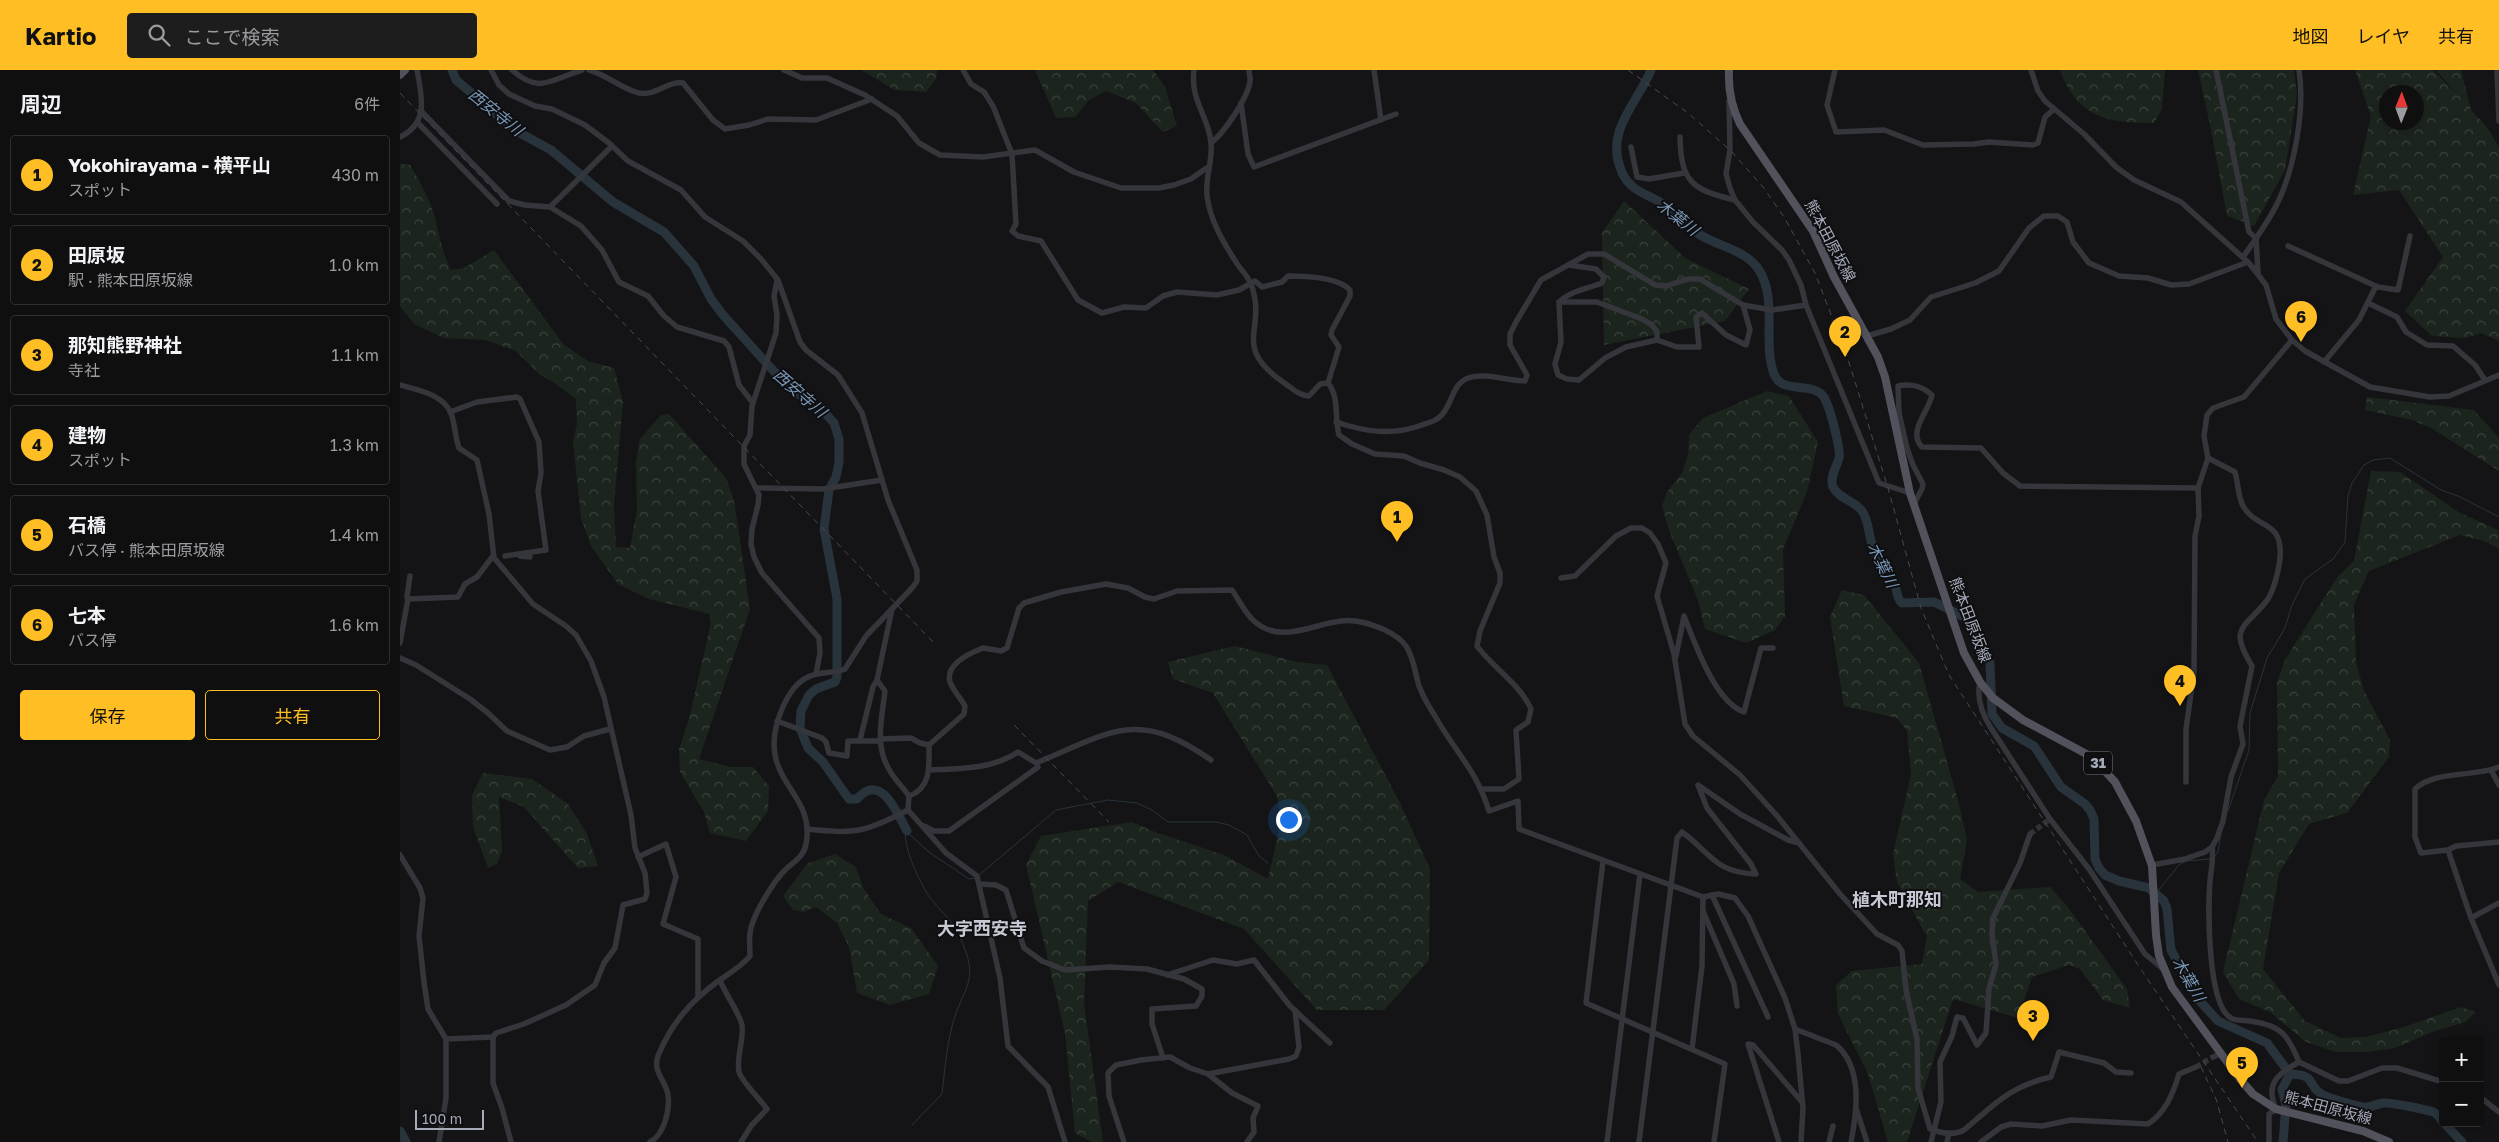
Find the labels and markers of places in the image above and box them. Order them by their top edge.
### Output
pin: 6 [2285,301,2317,342]
pin: 2 [1829,316,1861,357]
pin: 1 [1381,501,1413,542]
pin: 4 [2164,665,2196,706]
pin: 3 [2017,1000,2049,1041]
pin: 5 [2226,1047,2258,1088]

